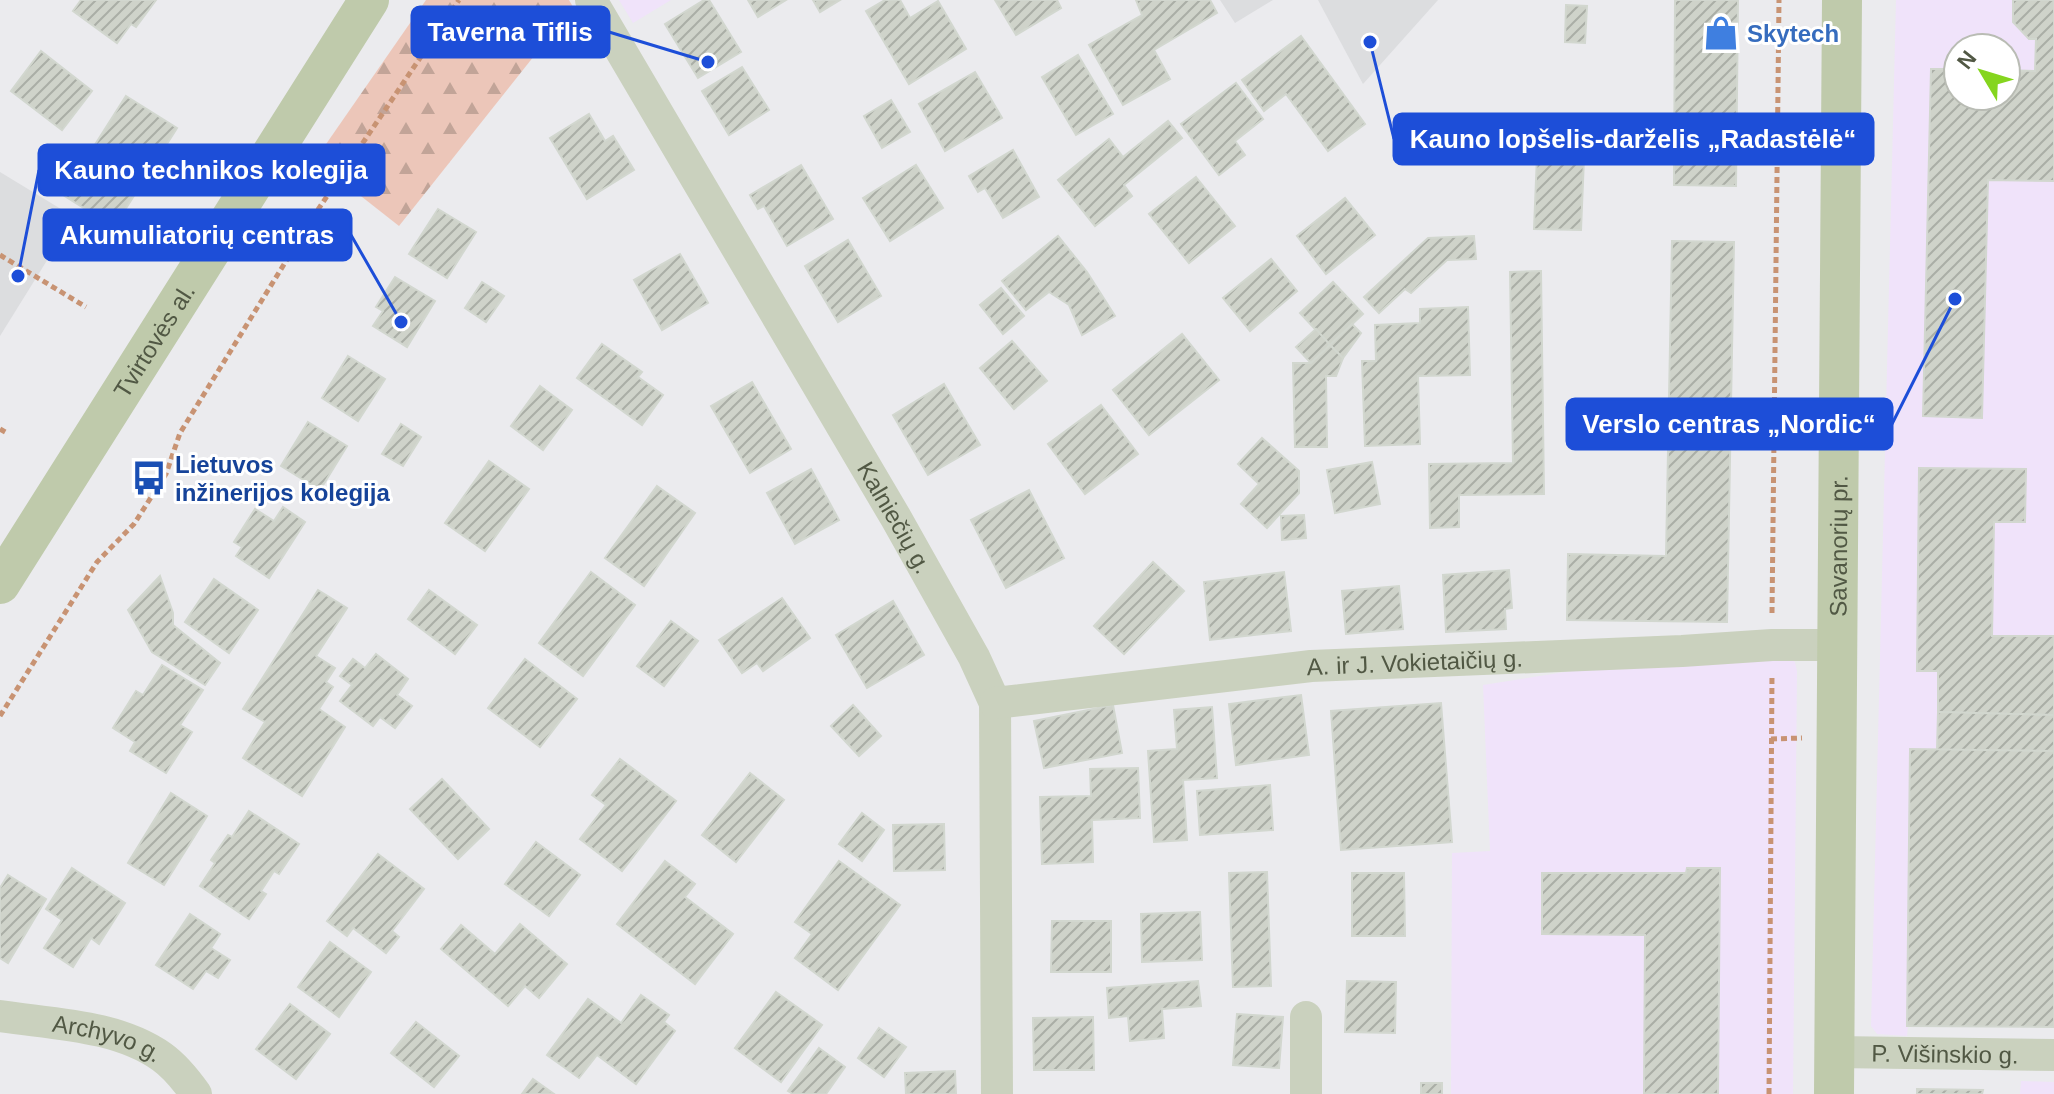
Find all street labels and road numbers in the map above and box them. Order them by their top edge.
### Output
street label: Tvirtovės al. [108,279,200,402]
street label: Kalniečių g. [852,457,938,578]
street label: Savanorių pr. [1824,475,1852,617]
street label: A. ir J. Vokietaičių g. [1306,644,1523,680]
street label: Archyvo g. [51,1009,168,1067]
street label: P. Višinskio g. [1871,1039,2019,1068]

